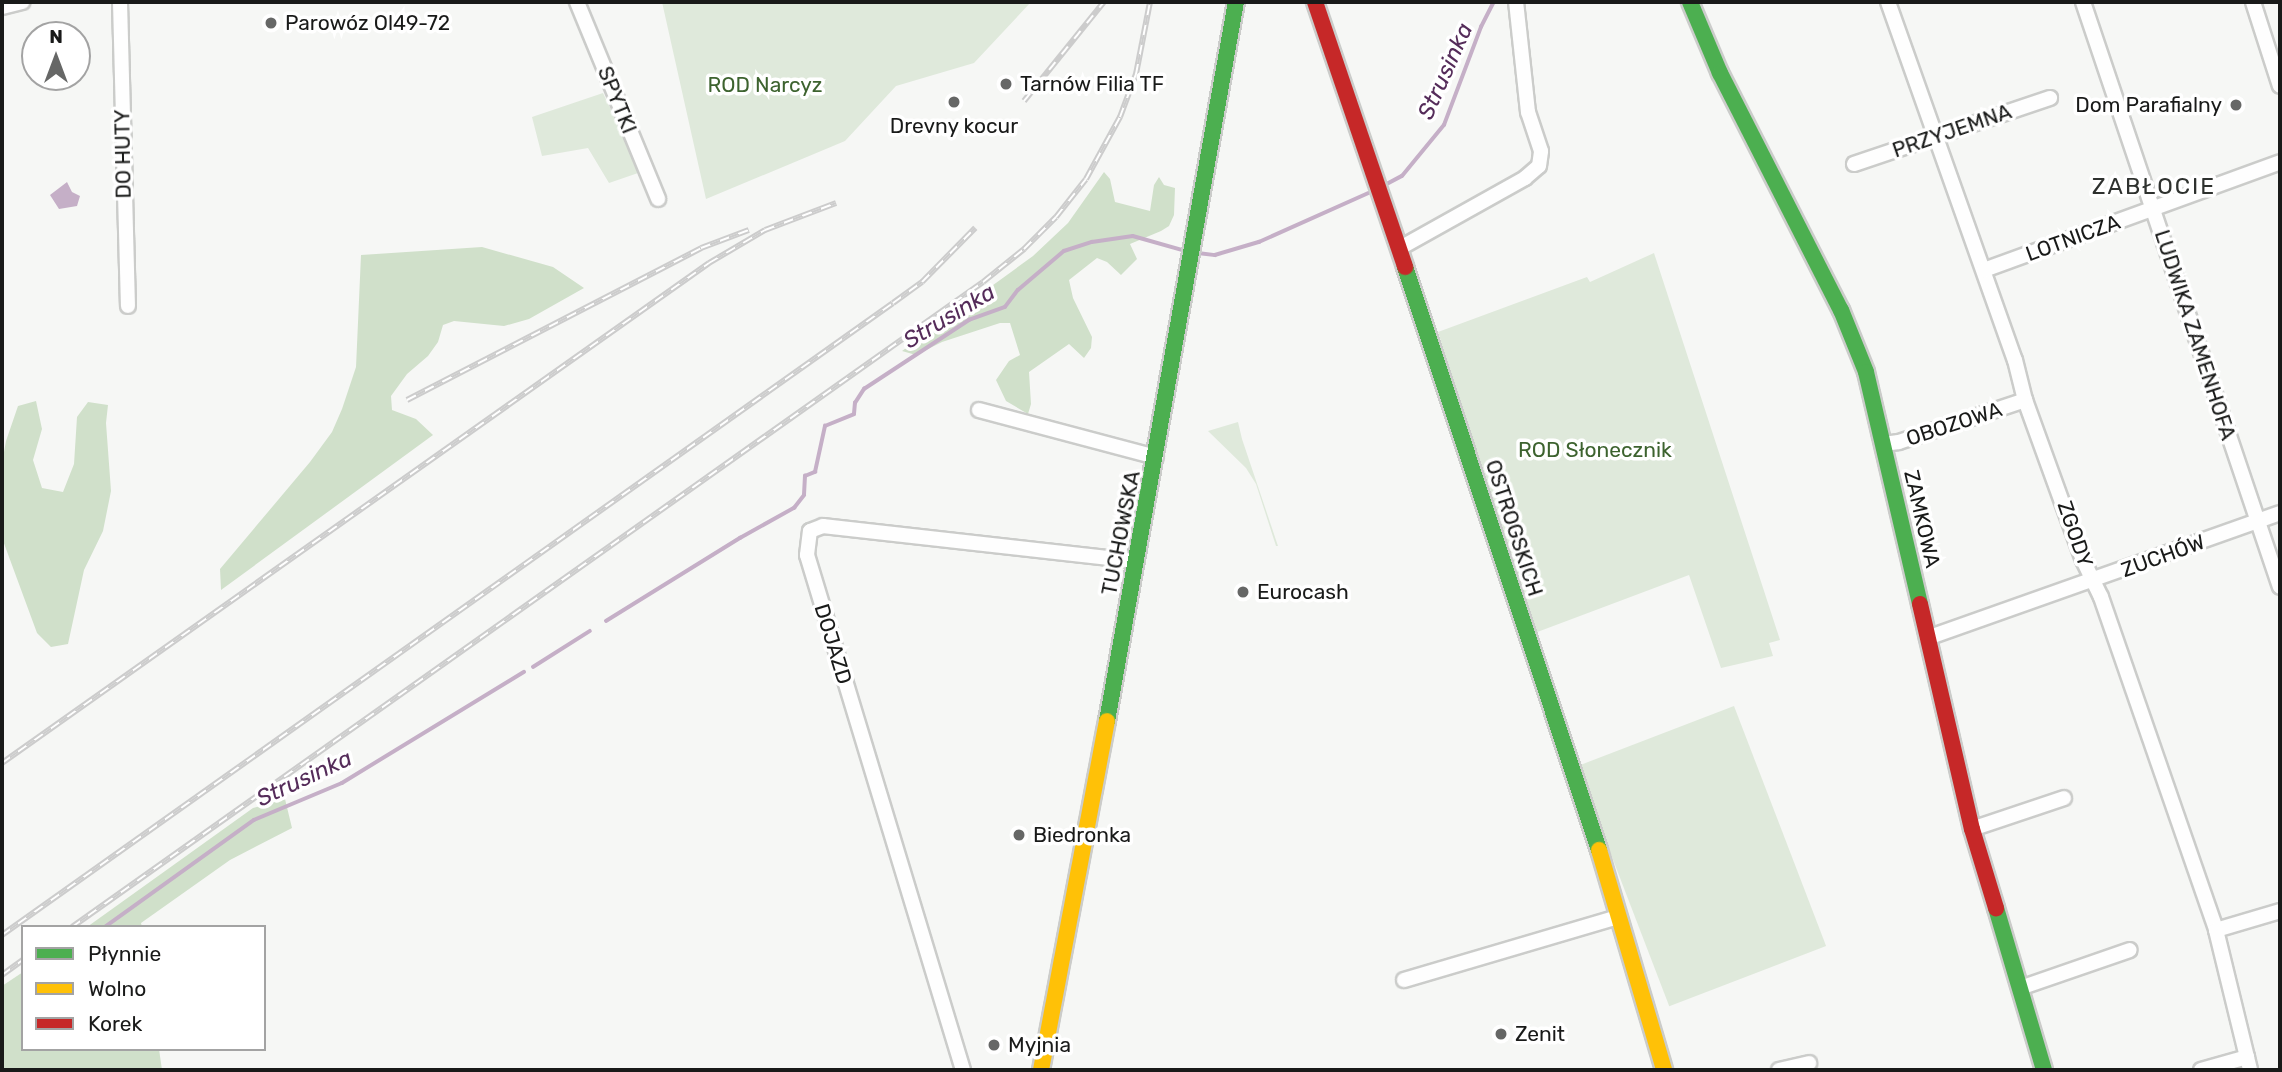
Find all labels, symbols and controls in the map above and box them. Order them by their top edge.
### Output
place label: Parowóz Ol49-72 [285,10,450,36]
marker: Parowóz Ol49-72 [263,15,279,31]
water label: Strusinka [1412,19,1478,123]
north arrow [21,21,91,91]
text: N [49,25,63,48]
street label: SPYTKI [592,63,642,137]
place label: Tarnów Filia TF [1020,71,1165,97]
park label: ROD Narcyz [707,72,823,98]
marker: Tarnów Filia TF [998,76,1014,92]
place label: Dom Parafialny [2075,92,2222,118]
marker: Drevny kocur [946,94,962,110]
marker: Dom Parafialny [2228,97,2244,113]
street label: PRZYJEMNA [1889,99,2015,163]
street label: DO HUTY [110,109,136,199]
place label: Drevny kocur [890,113,1018,139]
district label: ZABŁOCIE [2093,172,2215,200]
street label: LOTNICZA [2022,209,2124,267]
street label: LUDWIKA ZAMENHOFA [2149,226,2241,444]
water label: Strusinka [898,278,1000,354]
street label: OBOZOWA [1903,397,2005,451]
park label: ROD Słonecznik [1518,437,1672,463]
street label: OSTROGSKICH [1480,457,1548,599]
street label: ZAMKOWA [1899,468,1945,570]
street label: TUCHOWSKA [1097,469,1145,597]
street label: ZGODY [2052,498,2098,570]
street label: ZUCHÓW [2118,529,2208,583]
place label: Eurocash [1257,579,1349,605]
marker: Eurocash [1235,584,1251,600]
street label: DOJAZD [809,601,857,687]
water label: Strusinka [252,744,356,812]
place label: Biedronka [1033,822,1131,848]
marker: Biedronka [1011,827,1027,843]
legend [21,925,266,1051]
text: Płynnie [88,941,161,966]
text: Wolno [88,976,146,1001]
text: Korek [88,1011,142,1036]
place label: Zenit [1515,1021,1565,1047]
marker: Zenit [1493,1026,1509,1042]
place label: Myjnia [1008,1032,1071,1058]
marker: Myjnia [986,1037,1002,1053]

